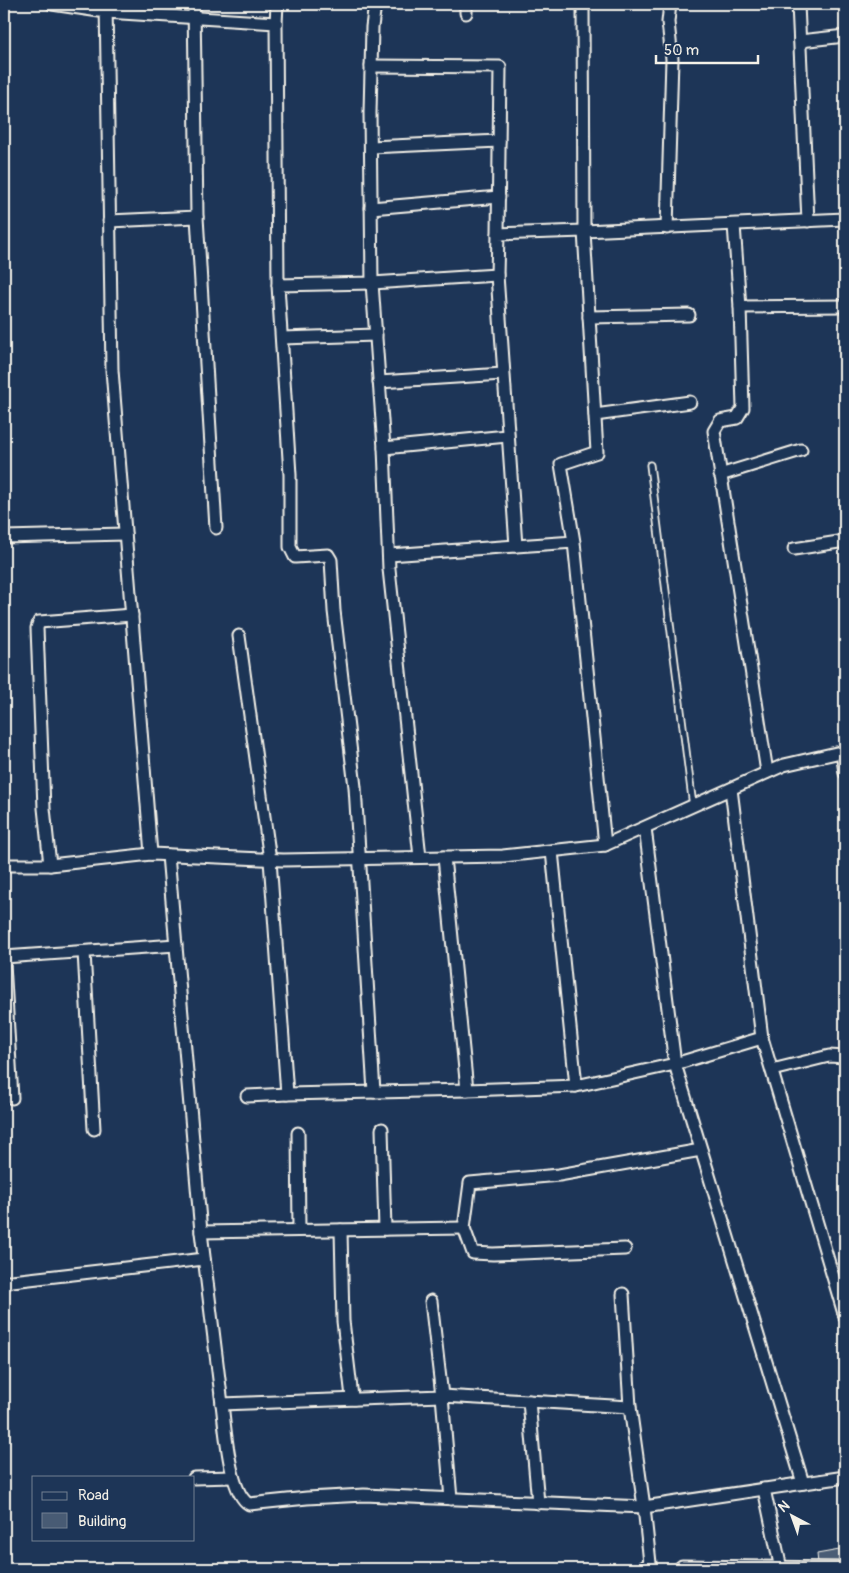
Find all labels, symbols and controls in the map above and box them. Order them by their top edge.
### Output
scale bar [656,32,759,64]
text: 50 m [664,41,699,60]
legend [32,1476,195,1540]
text: Road [78,1486,109,1505]
north arrow [766,1490,816,1540]
text: N [775,1497,793,1516]
text: Building [78,1512,126,1531]

